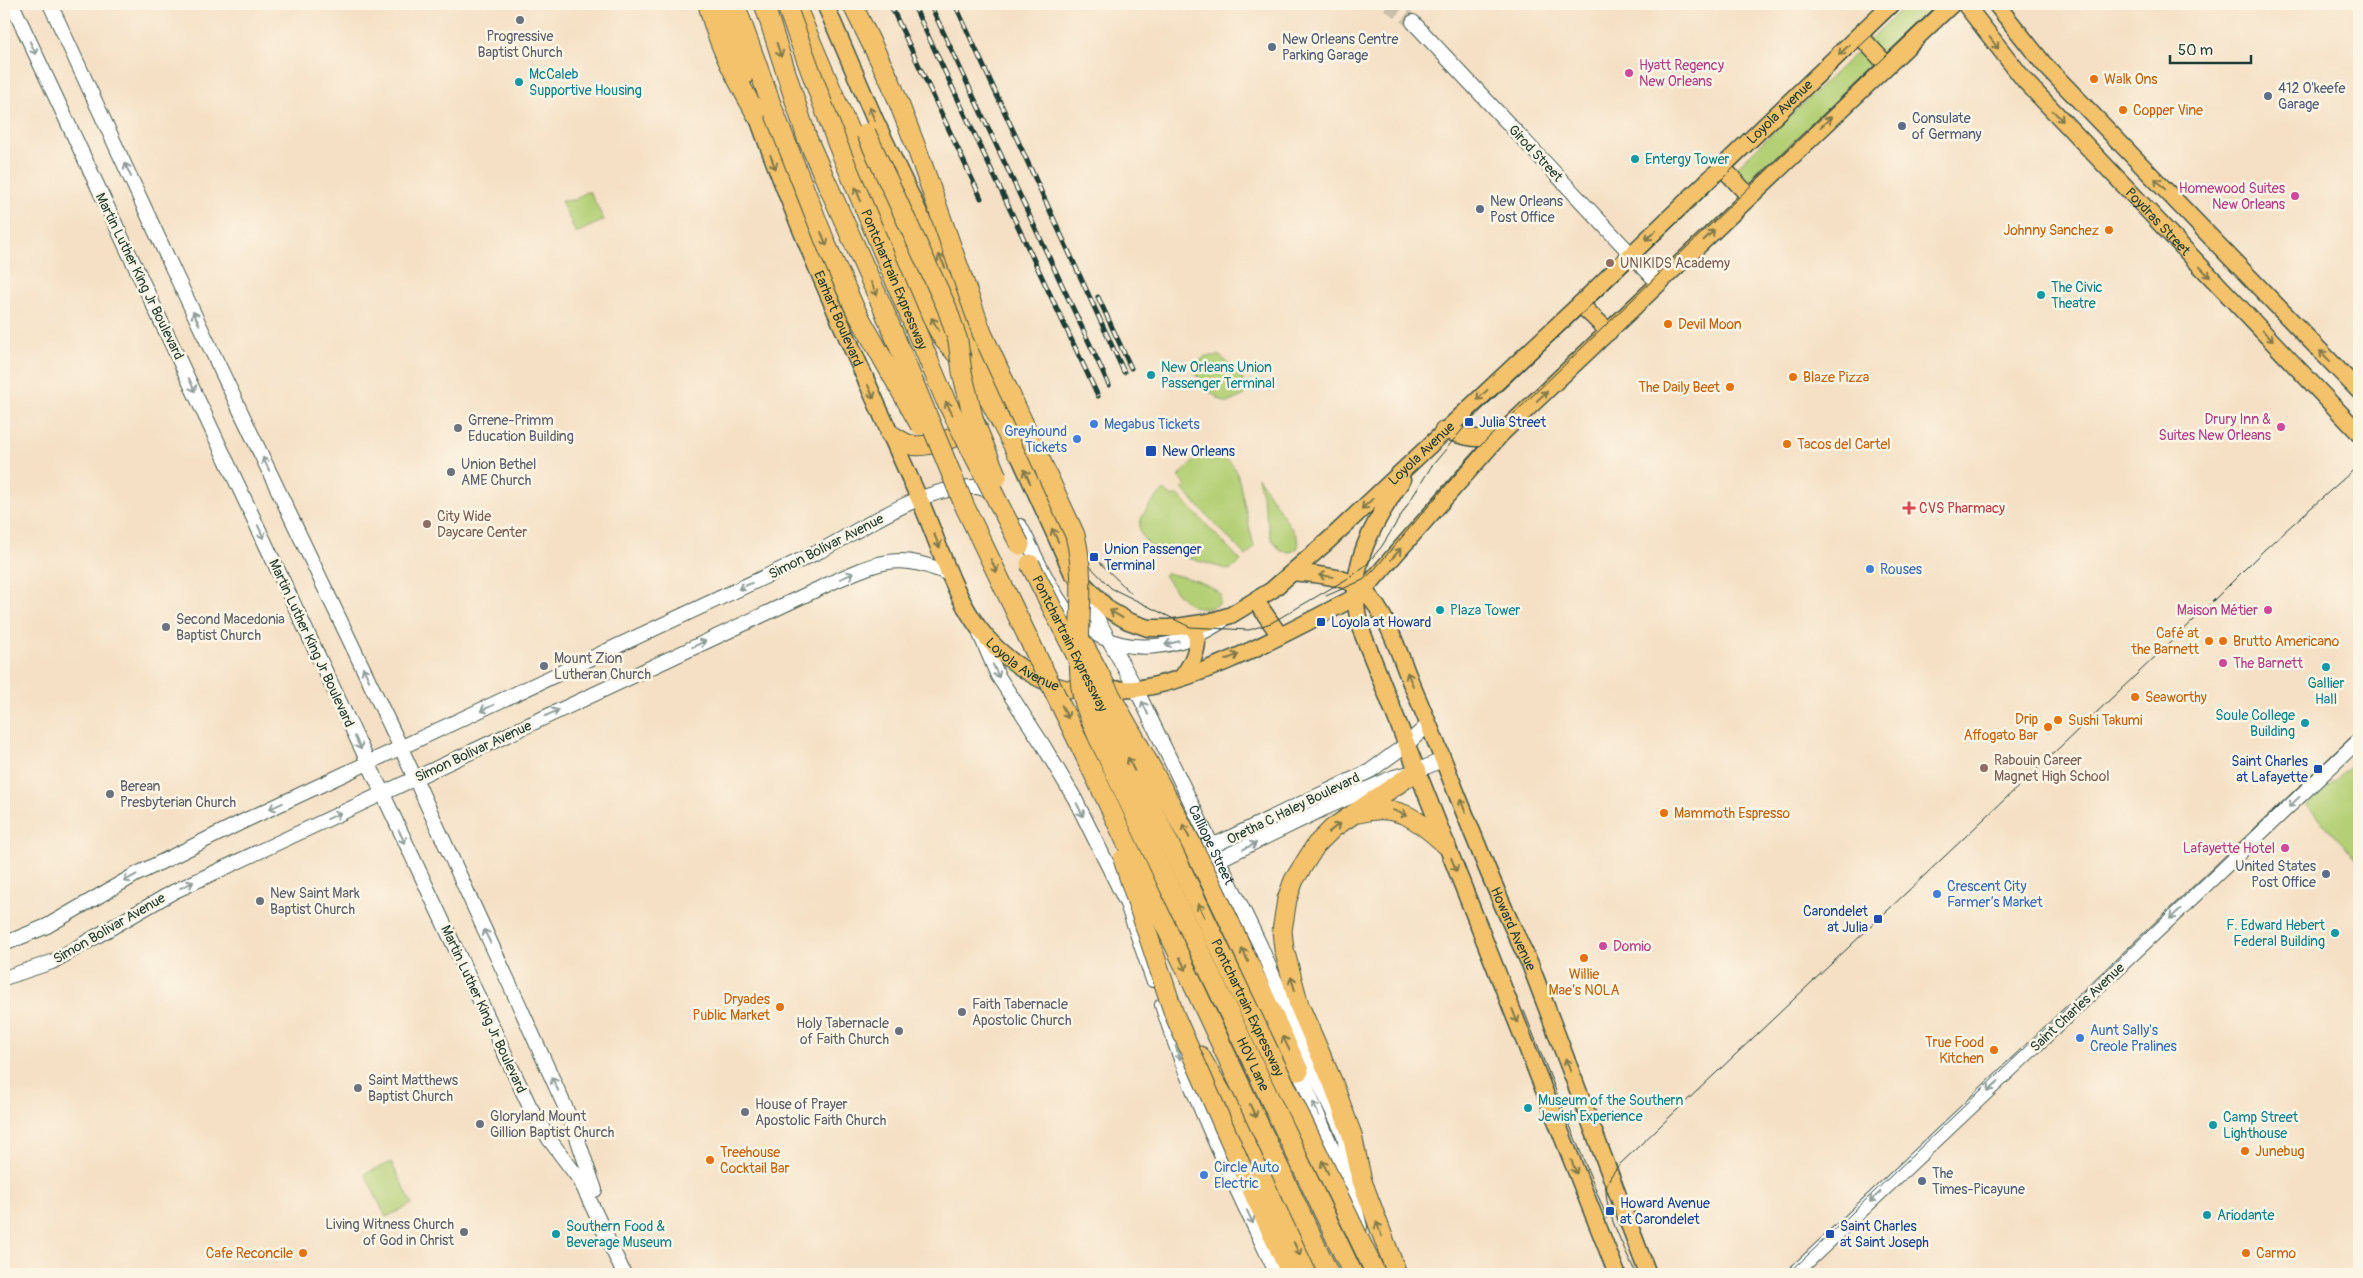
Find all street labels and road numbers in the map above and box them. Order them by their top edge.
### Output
street label: Loyola Avenue [1743,76,1816,148]
street label: Girod Street [1505,121,1567,186]
street label: Poydras Street [2122,184,2194,259]
street label: Martin Luther King Jr Boulevard [92,190,187,362]
street label: Pontchartrain Expressway [857,207,931,352]
street label: Earhart Boulevard [810,268,867,369]
street label: Loyola Avenue [1385,418,1458,489]
street label: Simon Bolivar Avenue [766,510,887,583]
street label: Martin Luther King Jr Boulevard [265,557,358,730]
street label: Pontchartrain Expressway [1028,573,1111,715]
street label: Loyola Avenue [982,634,1061,695]
street label: Simon Bolivar Avenue [412,717,534,786]
street label: Oretha C Haley Boulevard [1224,769,1363,848]
street label: Calliope Street [1184,802,1238,888]
street label: Howard Avenue [1487,884,1540,973]
street label: Simon Bolivar Avenue [50,889,168,967]
street label: Martin Luther King Jr Boulevard [437,923,530,1096]
street label: Pontchartrain Expressway [1207,936,1288,1079]
street label: Saint Charles Avenue [2027,959,2128,1055]
street label: HOV Lane [1233,1034,1273,1094]

